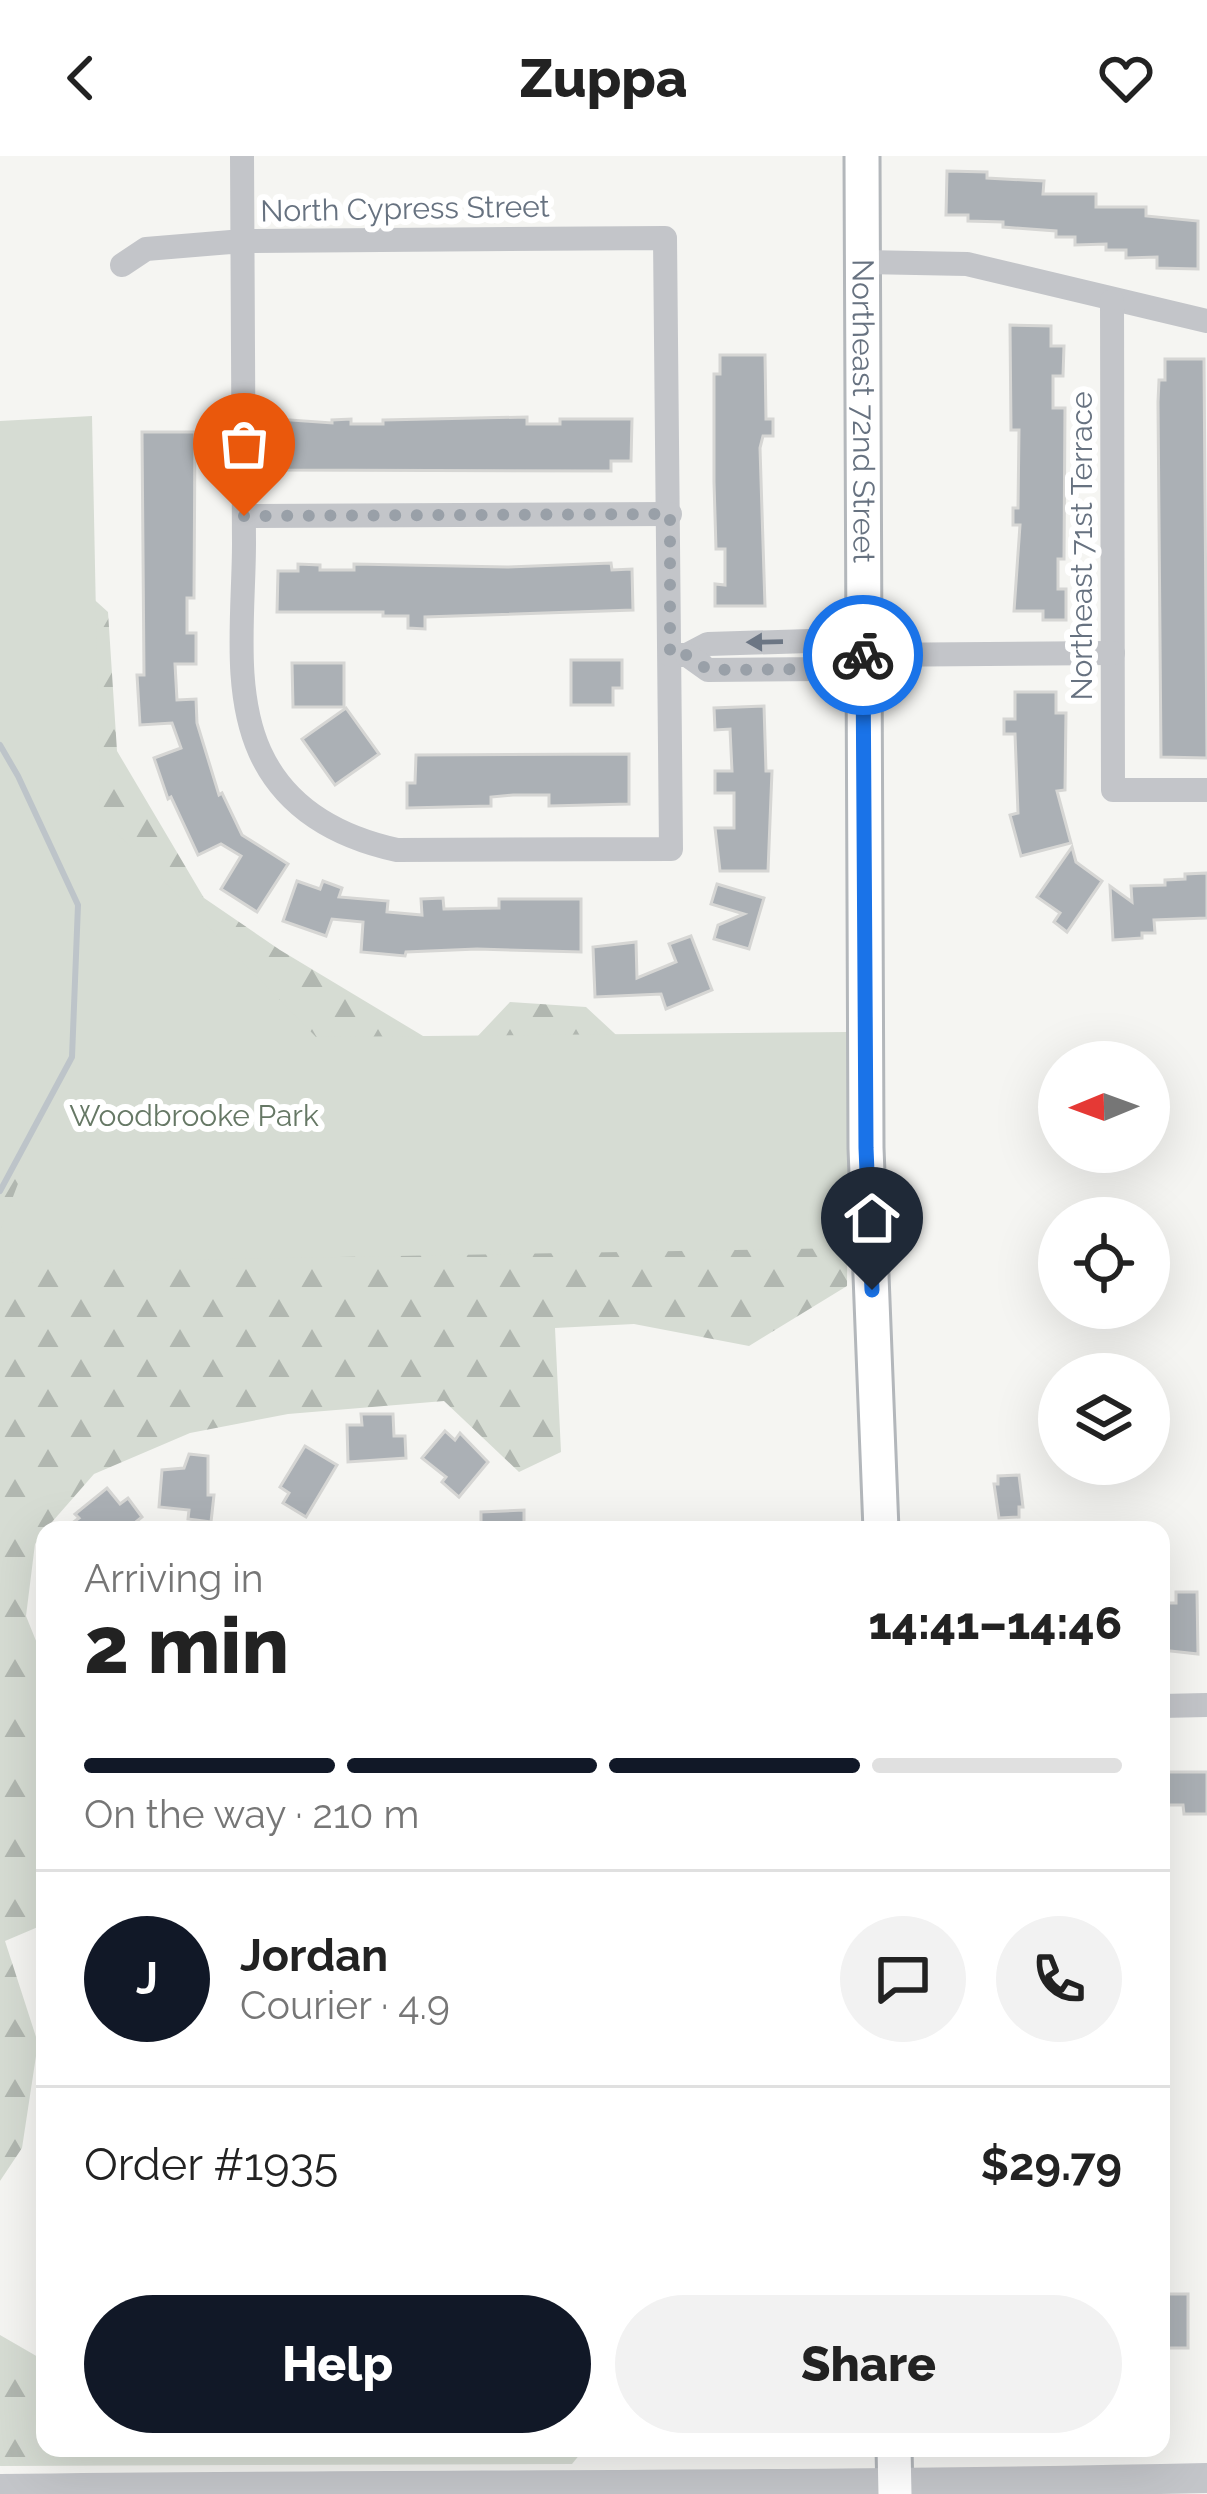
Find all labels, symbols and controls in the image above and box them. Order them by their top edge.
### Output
icon: back [48,45,114,111]
icon: heart [1093,45,1159,111]
text: Zuppa [520,46,687,110]
street label: North Cypress Street [260,188,550,229]
street label: Northeast 72nd Street [845,259,882,563]
street label: Northeast 71st Terrace [1064,391,1099,701]
pin [193,393,295,516]
icon: bag [211,411,277,477]
courier [803,595,923,715]
icon: bike [830,622,896,688]
one-way arrow [745,633,783,652]
north arrow [1038,1041,1170,1173]
map controls [1038,1041,1170,1485]
park label: Woodbrooke Park [69,1098,319,1133]
pin [821,1167,923,1290]
icon: home [839,1185,905,1251]
button: locate [1038,1197,1170,1329]
button: layers [1038,1353,1170,1485]
text: Arriving in [84,1555,264,1601]
text: 14:41–14:46 [868,1597,1122,1650]
text: 2 min [84,1600,289,1691]
text: On the way · 210 m [84,1791,419,1837]
button: chat [840,1916,966,2042]
button: phone [996,1916,1122,2042]
text: Jordan [240,1929,388,1982]
text: J [136,1952,158,2005]
text: Courier · 4.9 [240,1982,450,2028]
text: Order #1935 [84,2138,338,2191]
text: $29.79 [981,2138,1122,2191]
button: Help [84,2295,591,2433]
button: Share [615,2295,1122,2433]

